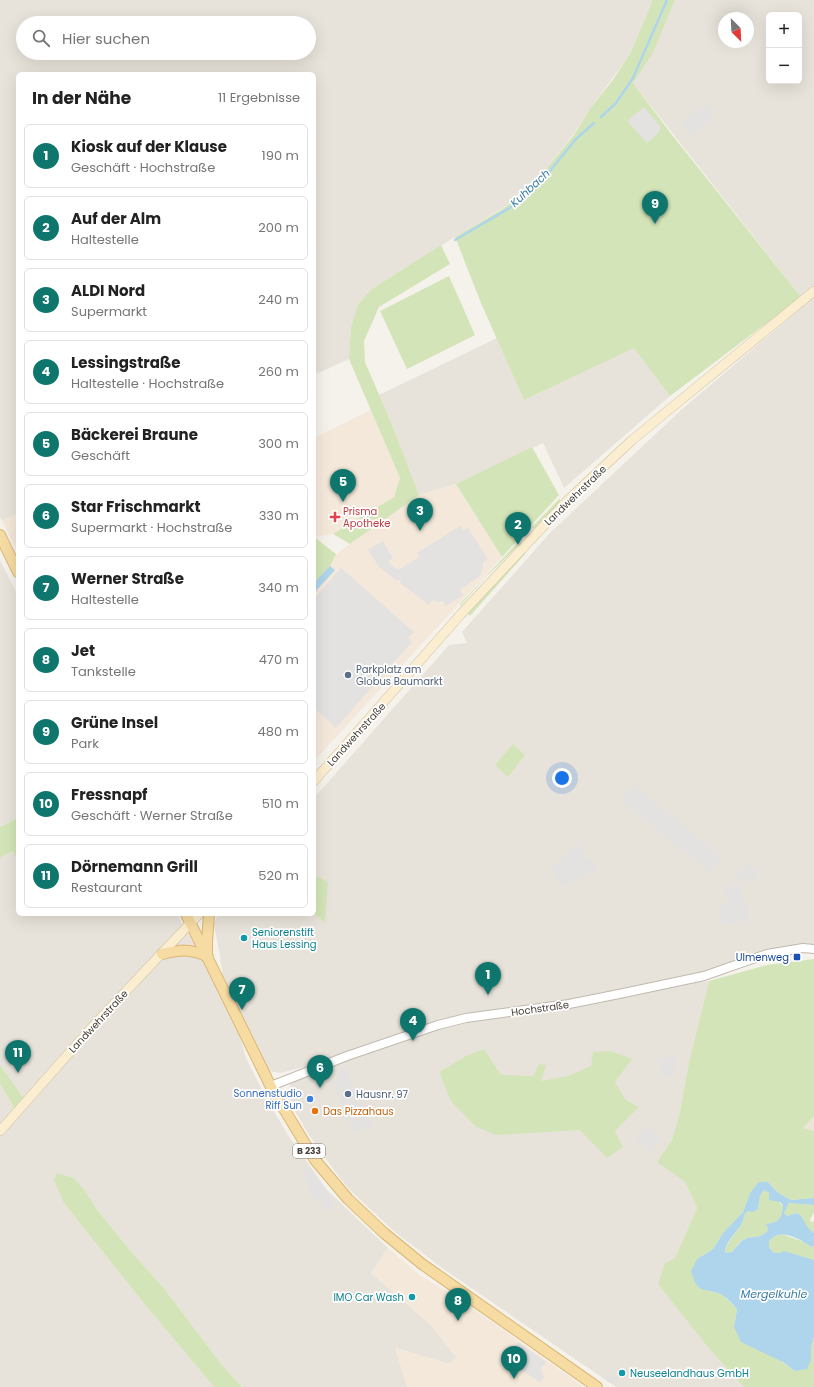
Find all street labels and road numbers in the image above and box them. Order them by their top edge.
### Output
street label: Landwehrstraße [541,462,610,529]
street label: Landwehrstraße [324,699,389,770]
street label: Landwehrstraße [65,987,132,1056]
street label: Hochstraße [510,997,570,1020]
road number: B 233 [293,1144,325,1158]

